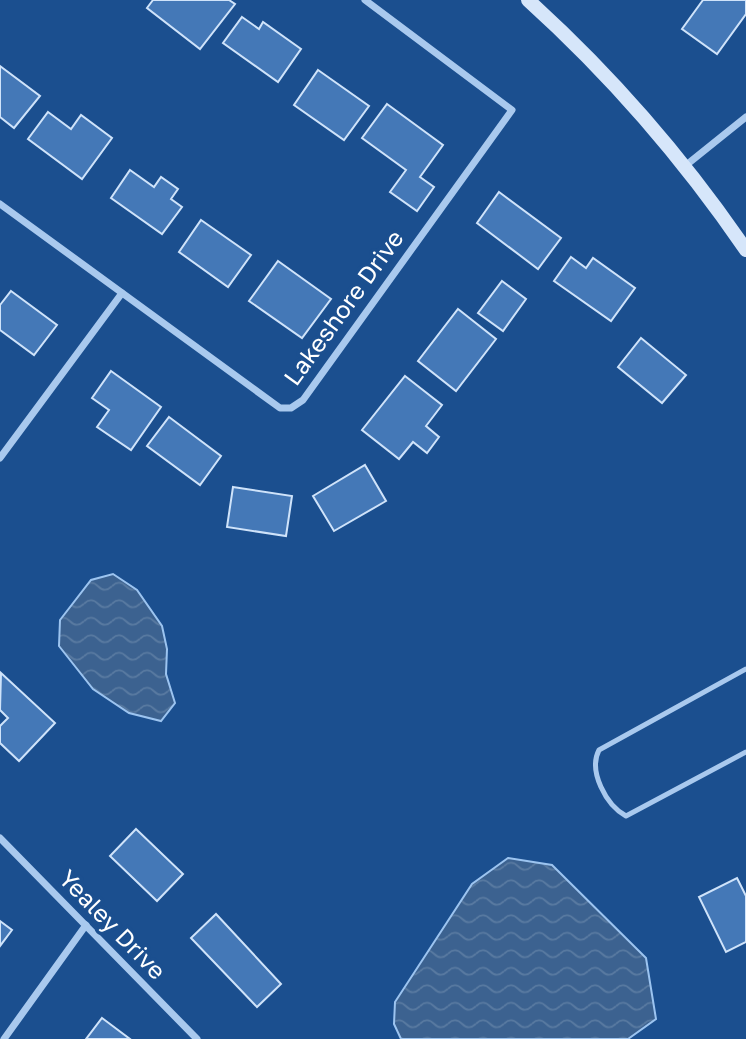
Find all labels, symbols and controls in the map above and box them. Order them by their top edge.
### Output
street label: Lakeshore Drive [277,224,409,390]
street label: Yealey Drive [54,863,172,985]

